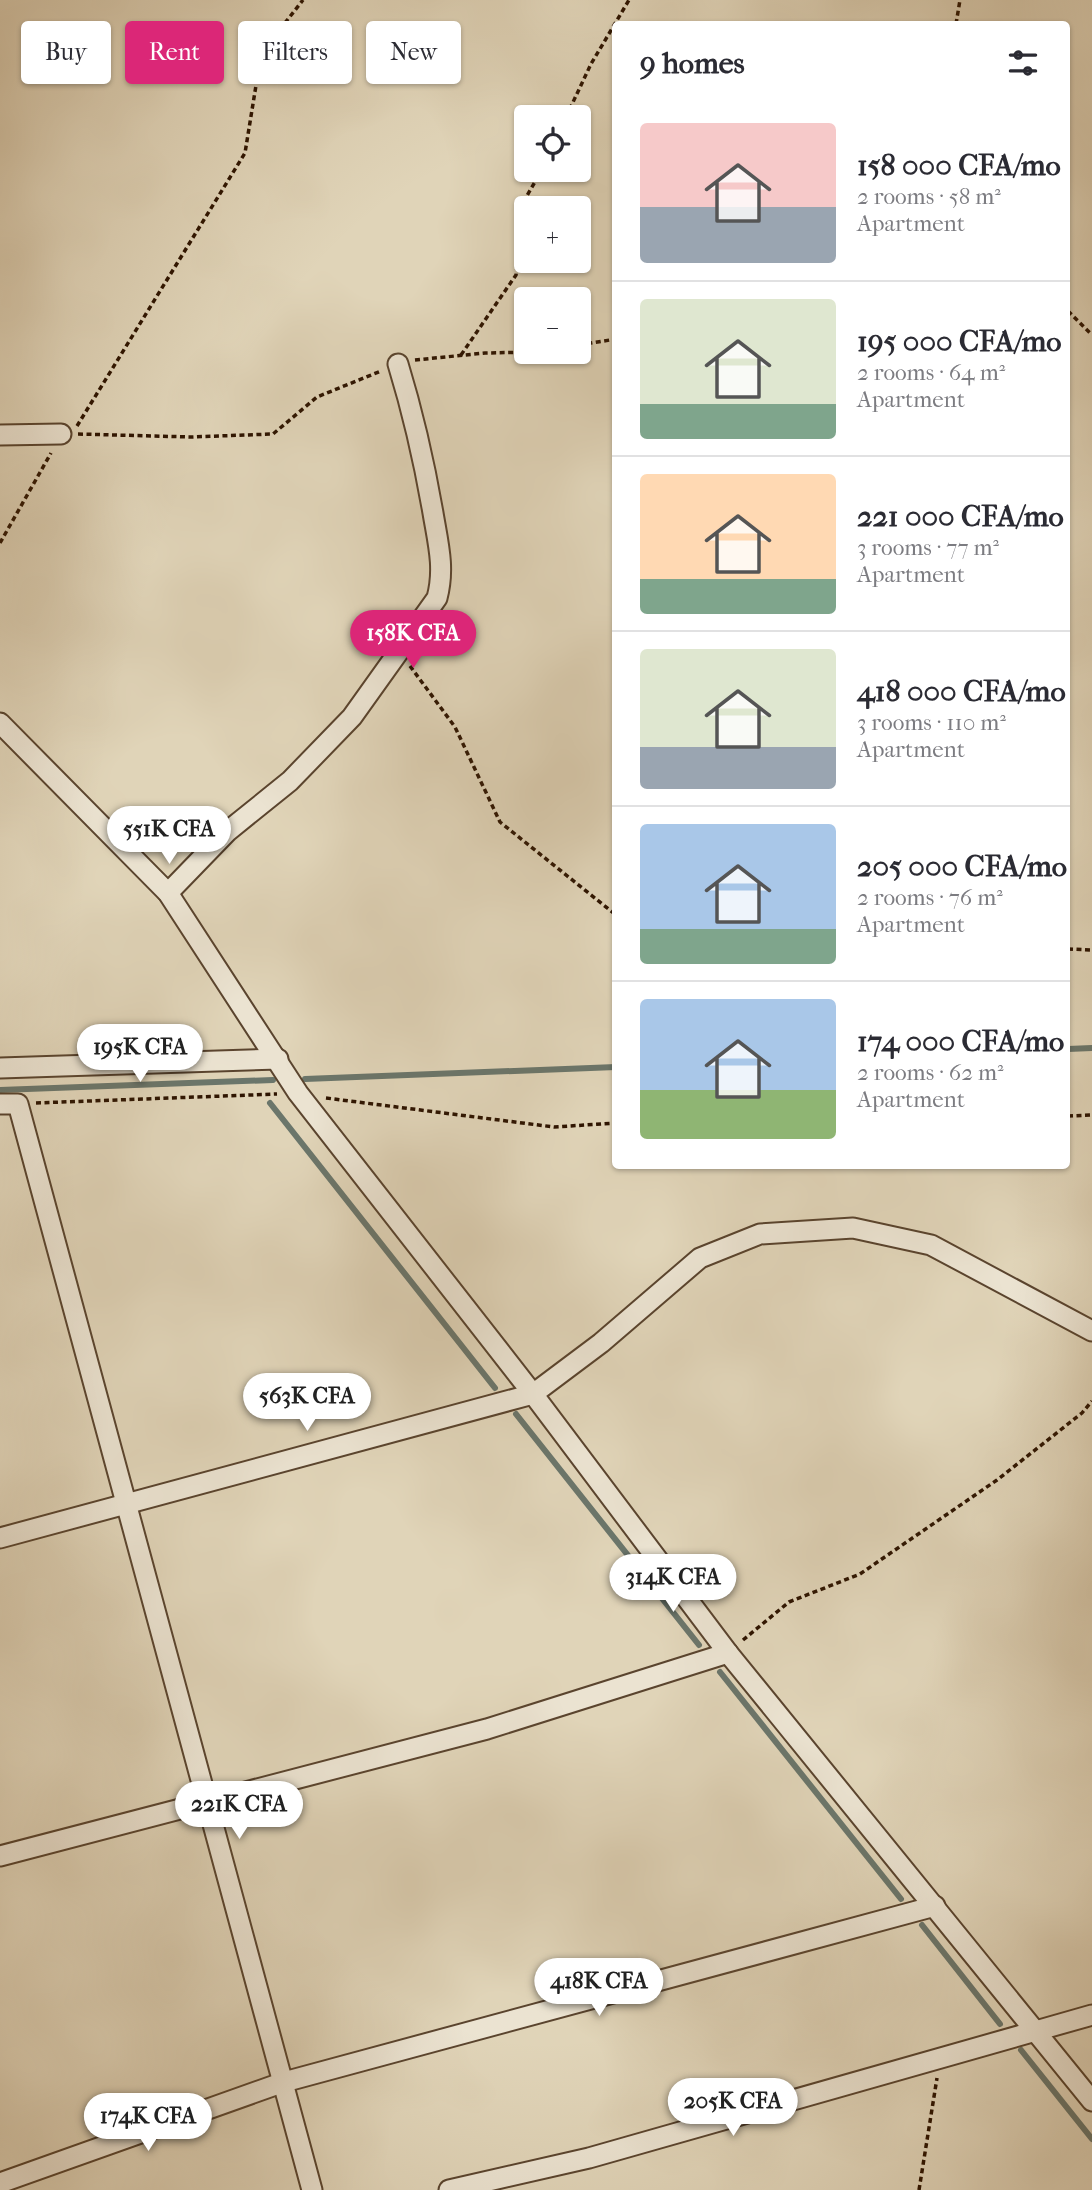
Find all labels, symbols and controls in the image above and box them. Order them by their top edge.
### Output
chip: Buy [21,21,111,84]
chip: Rent [125,21,224,84]
chip: Filters [238,21,352,84]
chip: New [366,21,461,84]
icon: filters [1004,44,1042,82]
text: 9 homes [640,46,745,81]
map controls [514,105,591,364]
button: locate [514,105,591,182]
text: 158 000 CFA/mo [857,148,1061,183]
icon: home [696,151,780,235]
text: 2 rooms · 58 m² [857,183,1001,210]
button: + [514,196,591,273]
text: Apartment [857,210,965,237]
button: − [514,287,591,364]
text: 195 000 CFA/mo [857,324,1062,359]
icon: home [696,327,780,411]
text: 2 rooms · 64 m² [857,359,1005,386]
text: Apartment [857,386,965,413]
text: 221 000 CFA/mo [857,499,1064,534]
icon: home [696,502,780,586]
text: 3 rooms · 77 m² [857,534,999,561]
text: Apartment [857,561,965,588]
pin: 158K CFA [341,610,485,670]
text: 158K CFA [366,619,460,646]
text: 418 000 CFA/mo [857,674,1066,709]
icon: home [696,677,780,761]
text: 3 rooms · 110 m² [857,709,1006,736]
text: Apartment [857,736,965,763]
pin: 551K CFA [97,806,241,866]
text: 551K CFA [123,815,215,842]
text: 205 000 CFA/mo [857,849,1067,884]
icon: home [696,852,780,936]
text: 2 rooms · 76 m² [857,884,1003,911]
text: Apartment [857,911,965,938]
pin: 195K CFA [68,1024,212,1084]
text: 174 000 CFA/mo [857,1024,1064,1059]
icon: home [696,1027,780,1111]
text: 195K CFA [93,1033,187,1060]
text: 2 rooms · 62 m² [857,1059,1004,1086]
text: Apartment [857,1086,965,1113]
pin: 563K CFA [235,1374,379,1433]
text: 563K CFA [259,1382,355,1409]
pin: 314K CFA [601,1554,745,1614]
text: 314K CFA [625,1563,721,1590]
pin: 221K CFA [167,1782,311,1841]
text: 221K CFA [191,1790,287,1817]
pin: 418K CFA [527,1958,671,2018]
text: 418K CFA [550,1967,648,1994]
pin: 205K CFA [661,2078,805,2138]
text: 205K CFA [684,2087,782,2114]
pin: 174K CFA [76,2094,220,2153]
text: 174K CFA [100,2102,196,2129]

